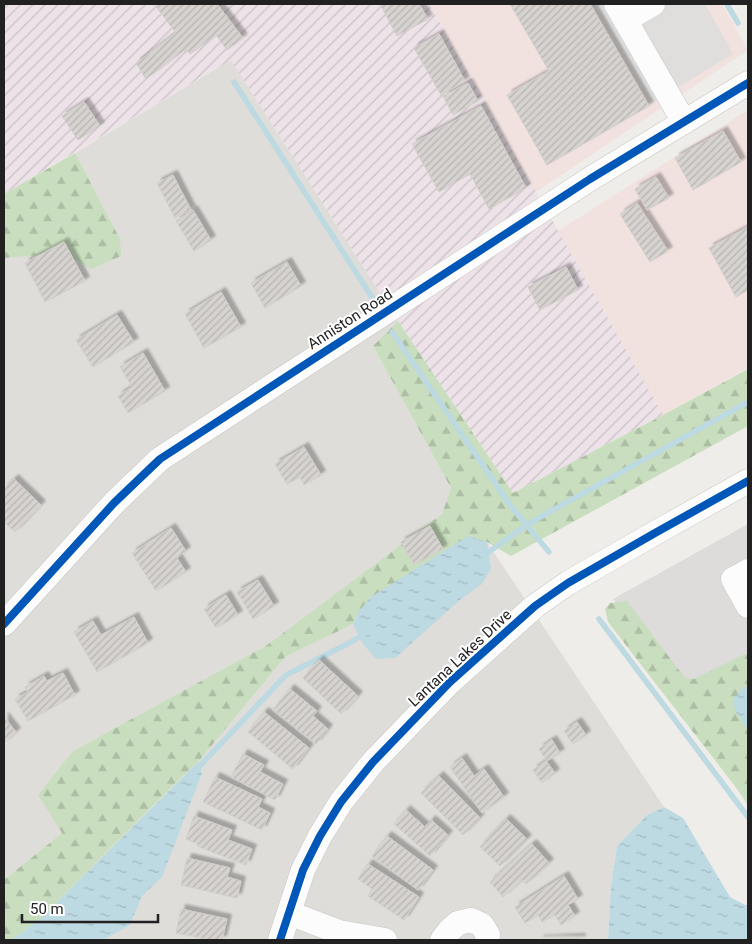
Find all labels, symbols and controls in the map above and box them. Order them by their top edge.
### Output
street label: Anniston Road [304,285,396,353]
street label: Lantana Lakes Drive [405,606,515,710]
scale bar [22,892,159,924]
text: 50 m [30,900,64,918]

